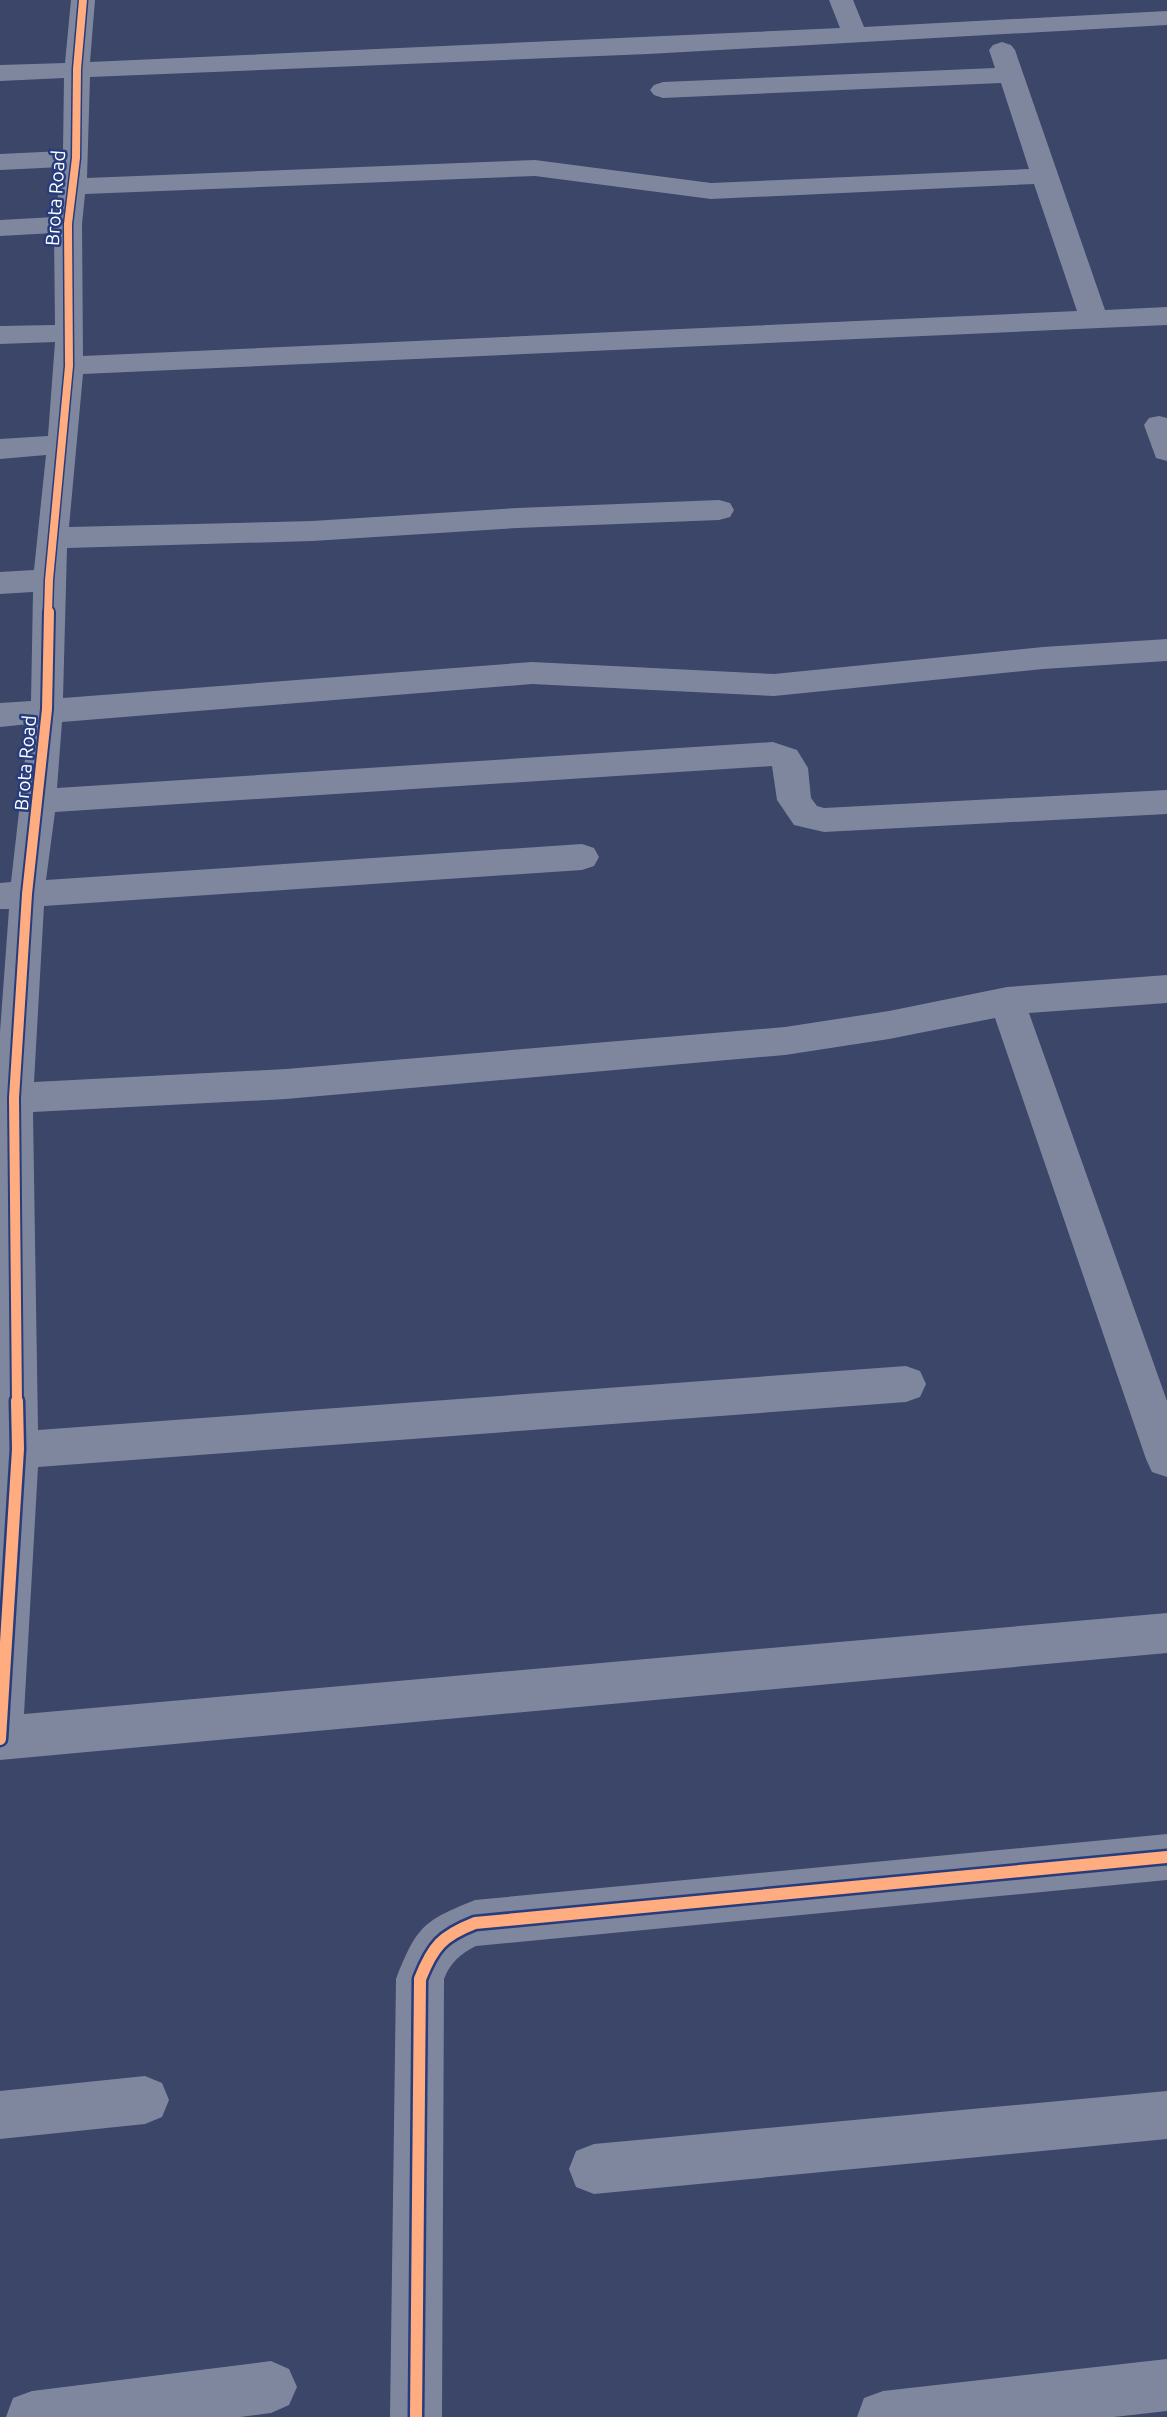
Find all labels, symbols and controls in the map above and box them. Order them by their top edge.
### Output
street label: Brota Road [41,149,69,247]
street label: Brota Road [10,714,40,812]

